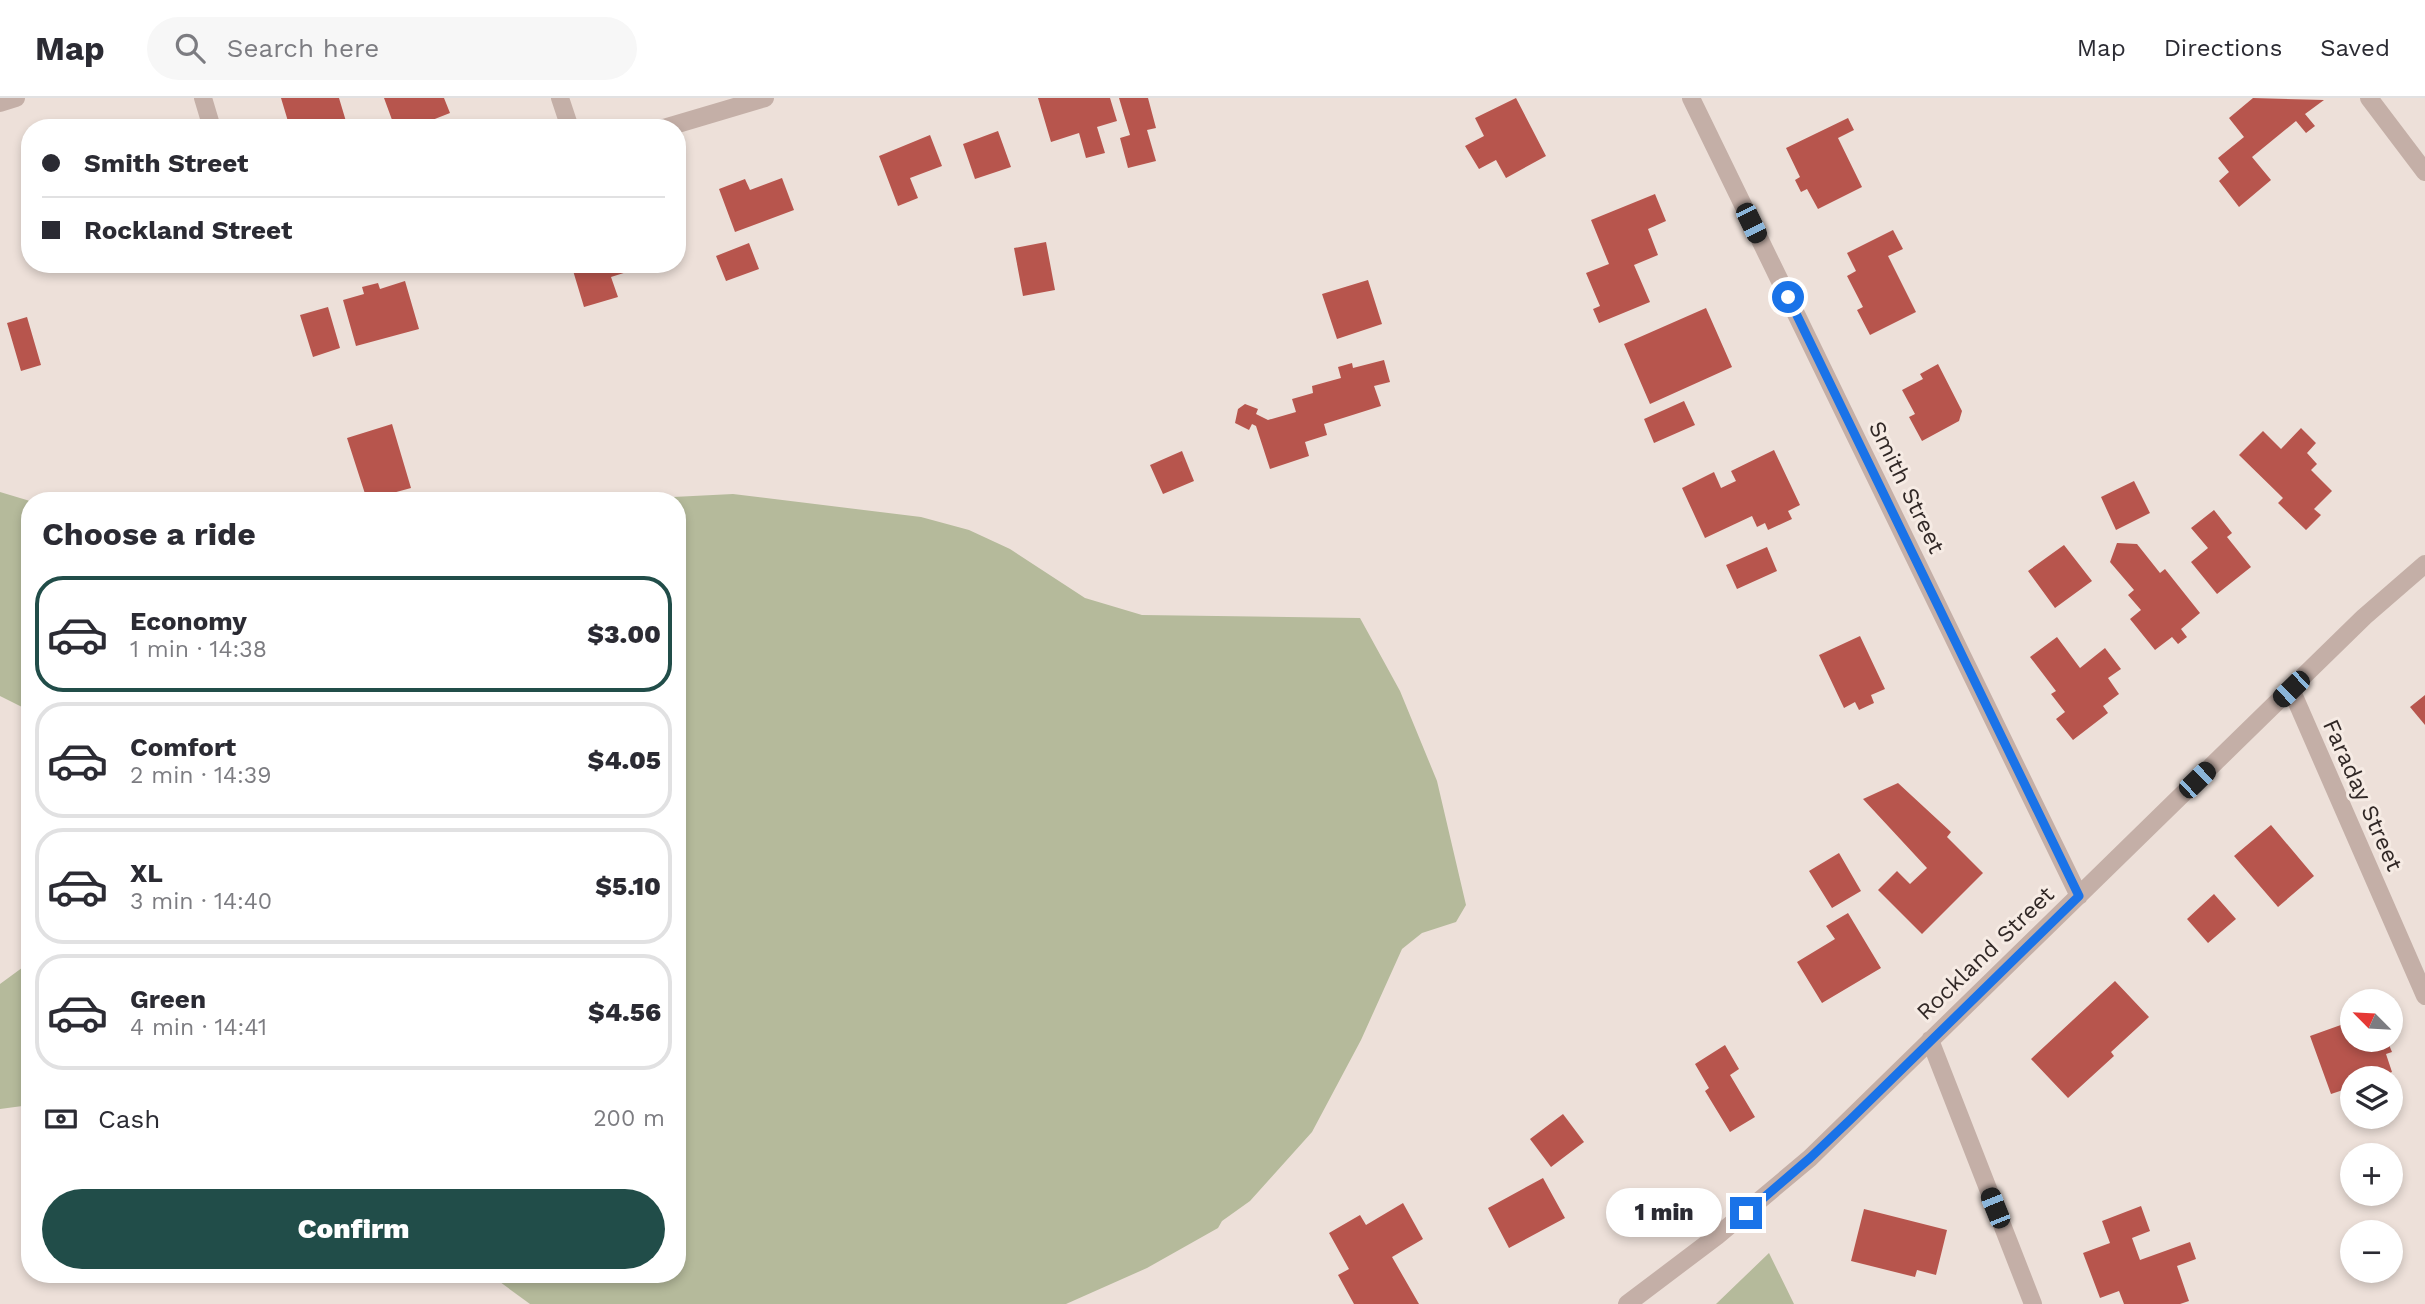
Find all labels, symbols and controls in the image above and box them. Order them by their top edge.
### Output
search box [147,17,637,80]
text: Map [35,29,105,68]
icon: search [171,29,209,67]
text: Search here [227,33,379,63]
text: Map [2077,34,2126,62]
text: Directions [2164,34,2282,62]
text: Saved [2320,34,2390,62]
text: Smith Street [84,148,248,178]
car [1733,200,1770,246]
text: Rockland Street [84,215,292,245]
route start [1772,281,1804,313]
street label: Smith Street [1863,417,1950,558]
text: Choose a ride [42,515,256,553]
icon: car [46,603,109,666]
text: Economy [130,606,247,636]
text: $3.00 [587,619,661,649]
text: 1 min · 14:38 [130,636,267,663]
car [2269,667,2314,711]
street label: Faraday Street [2317,715,2408,876]
icon: car [46,729,109,792]
text: Comfort [130,732,236,762]
text: $4.05 [588,745,661,775]
car [2175,758,2220,802]
text: 2 min · 14:39 [130,762,271,789]
icon: car [46,855,109,918]
text: XL [130,858,163,888]
text: $5.10 [595,871,661,901]
street label: Rockland Street [1911,881,2060,1026]
text: 3 min · 14:40 [130,888,272,915]
icon: car [46,981,109,1044]
text: Green [130,984,206,1014]
north arrow [2340,989,2403,1052]
map controls [2340,989,2403,1283]
text: $4.56 [588,997,661,1027]
text: 4 min · 14:41 [130,1014,267,1041]
button: layers [2340,1066,2403,1129]
icon: cash [42,1100,80,1138]
text: Cash [98,1104,160,1134]
text: 200 m [593,1105,665,1132]
button: + [2340,1143,2403,1206]
car [1978,1185,2013,1231]
callout: 1 min [1606,1188,1722,1238]
button: Confirm [42,1189,665,1269]
route end [1730,1197,1762,1229]
text: 1 min [1634,1199,1694,1226]
button: − [2340,1220,2403,1283]

